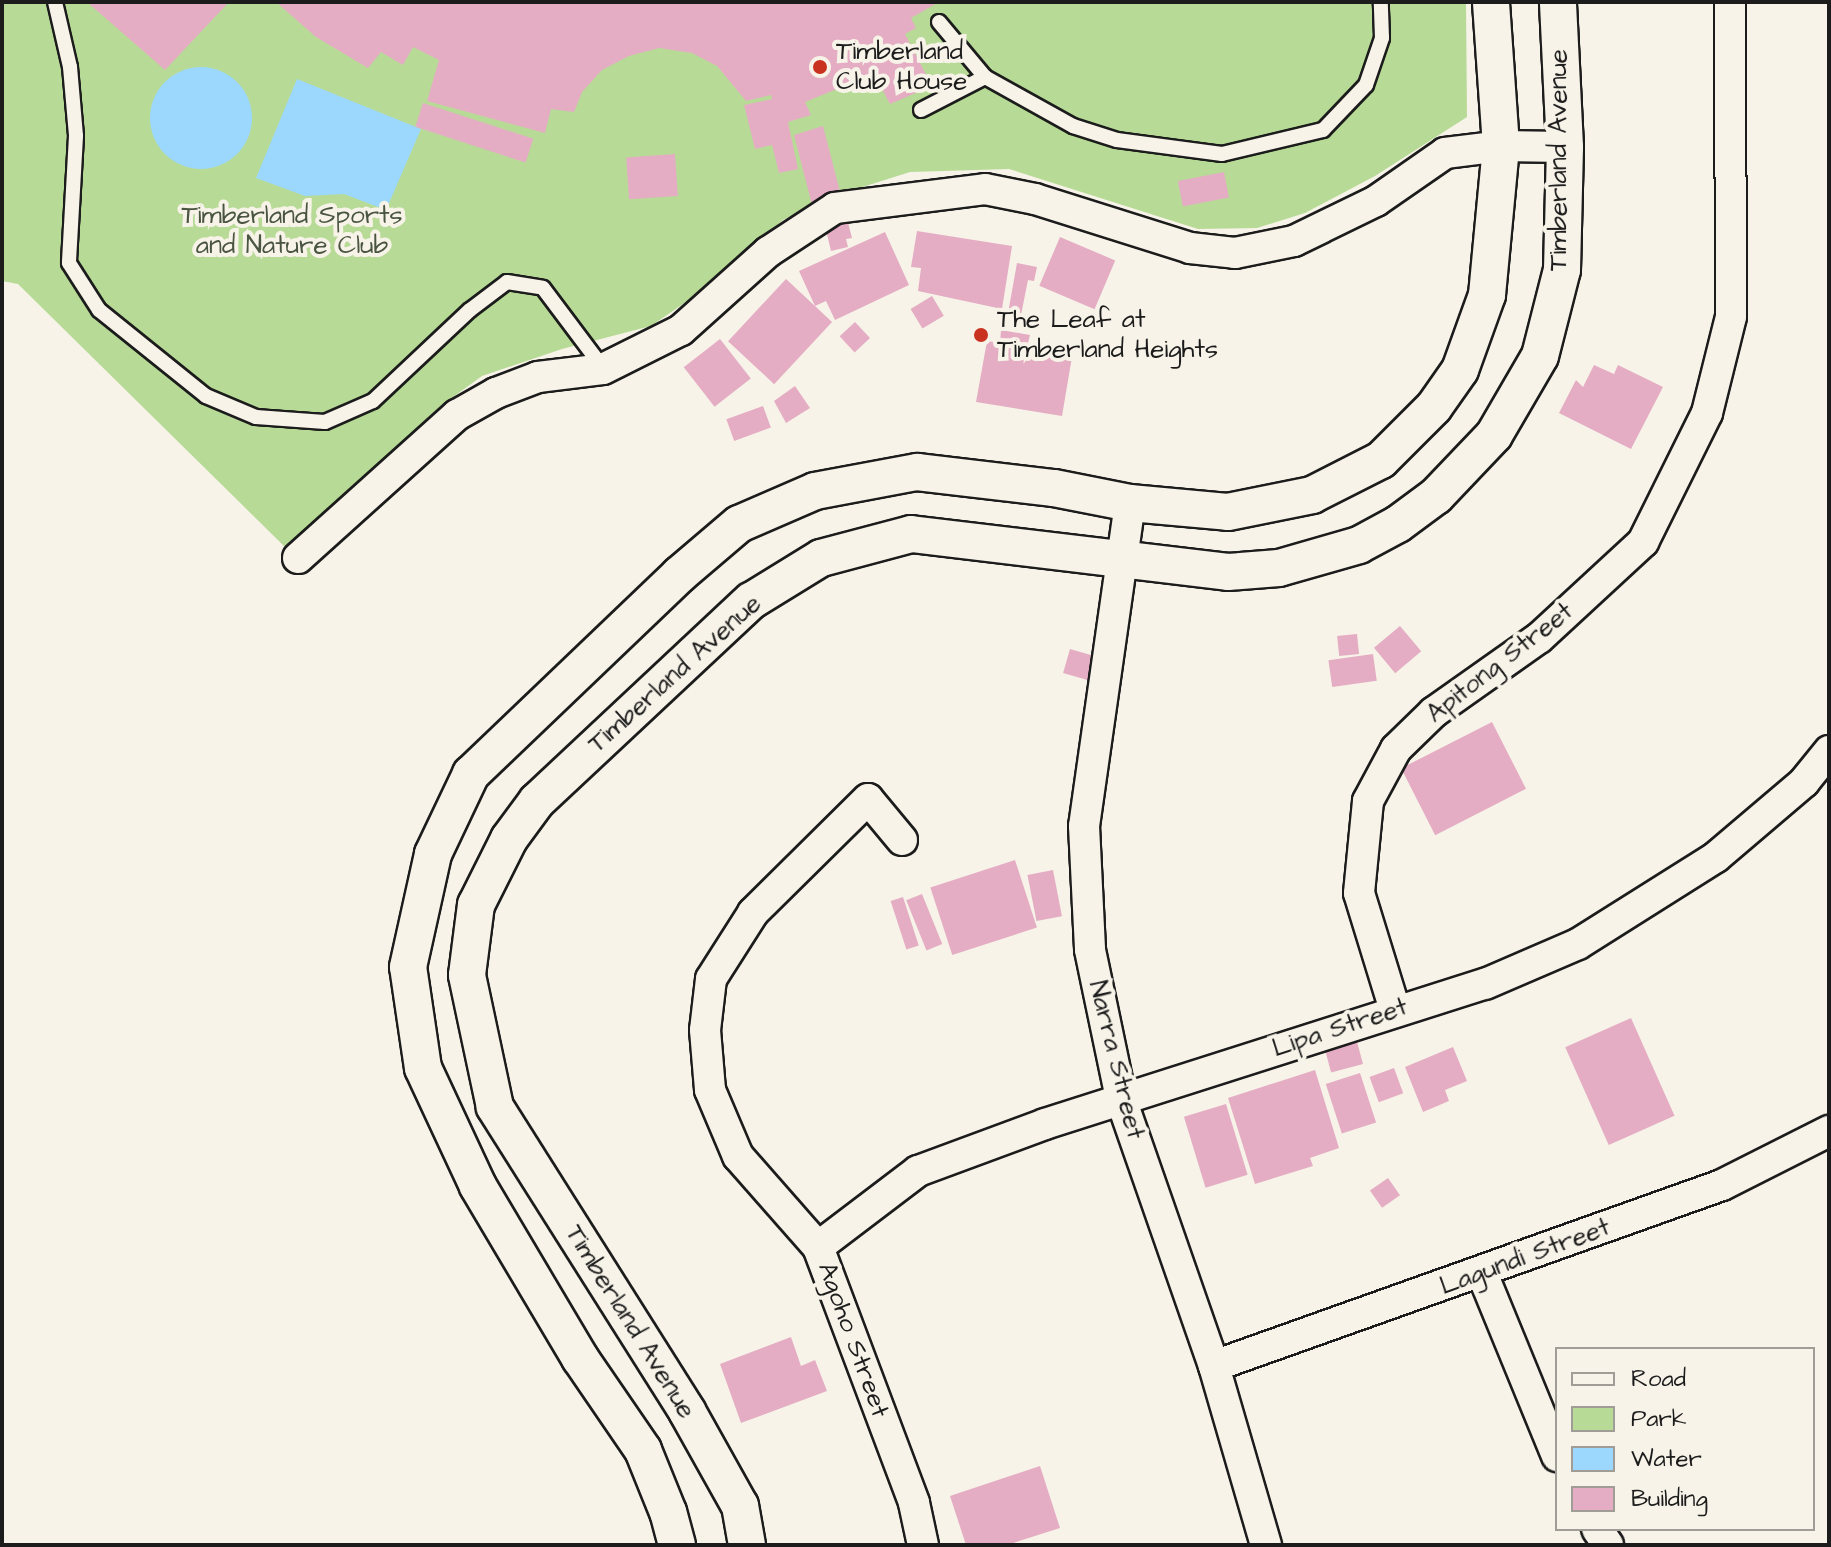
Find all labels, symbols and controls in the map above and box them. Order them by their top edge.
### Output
place label: Timberland Club House [836,36,967,98]
street label: Timberland Avenue [1543,49,1575,271]
marker: Timberland Club House [811,58,829,76]
park label: Timberland Sports and Nature Club [181,200,403,262]
place label: The Leaf at Timberland Heights [997,304,1218,366]
marker: The Leaf at Timberland Heights [972,326,990,344]
street label: Timberland Avenue [582,588,768,760]
street label: Apitong Street [1421,596,1579,730]
street label: Narra Street [1081,978,1151,1142]
street label: Lipa Street [1268,991,1412,1065]
street label: Lagundi Street [1436,1212,1614,1302]
street label: Timberland Avenue [558,1220,702,1424]
street label: Agoho Street [810,1258,896,1422]
legend [1555,1347,1815,1531]
text: Road [1631,1362,1686,1396]
text: Park [1631,1402,1687,1436]
text: Water [1631,1442,1702,1476]
text: Building [1631,1482,1708,1516]

